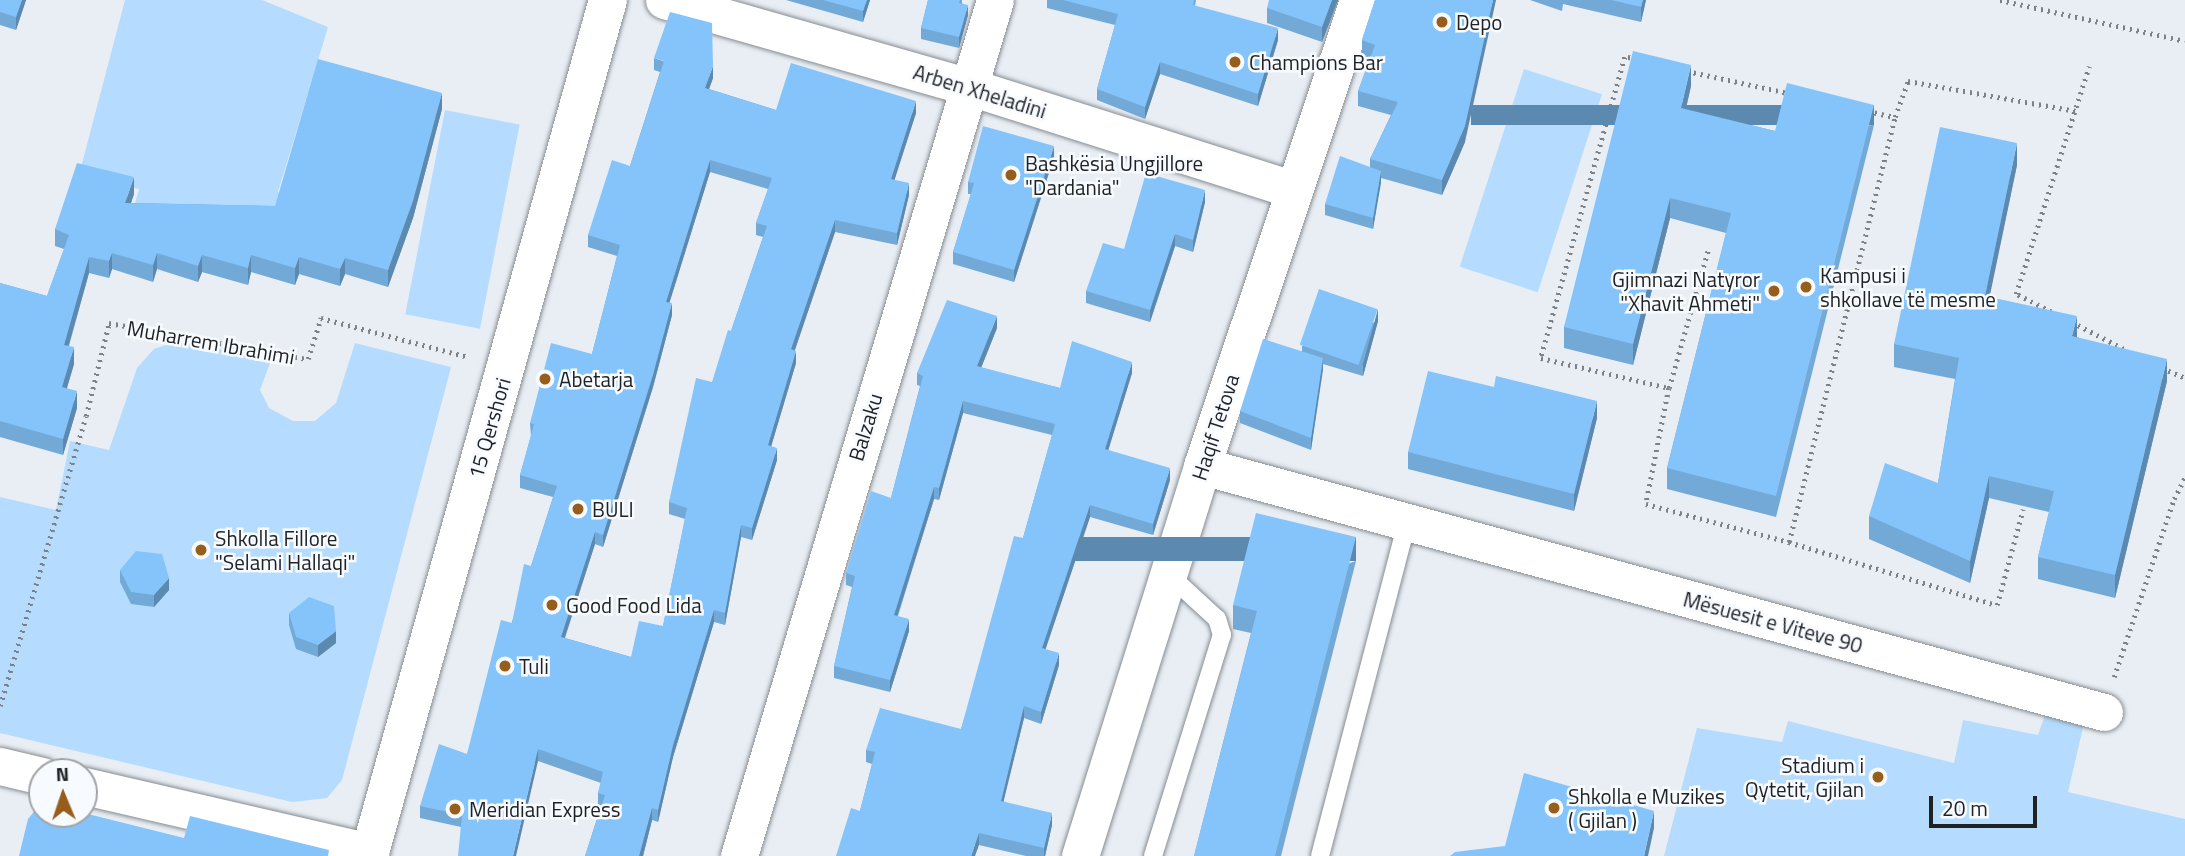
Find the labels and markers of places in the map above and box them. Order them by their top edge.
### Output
place label: Depo [1456,9,1502,35]
marker: Depo [1434,14,1450,30]
place label: Champions Bar [1249,49,1383,75]
marker: Champions Bar [1227,54,1243,70]
place label: Bashkësia Ungjillore "Dardania" [1025,150,1203,200]
marker: Bashkësia Ungjillore "Dardania" [1003,167,1019,183]
place label: Kampusi i shkollave të mesme [1820,262,1996,312]
place label: Gjimnazi Natyror "Xhavit Ahmeti" [1612,266,1760,316]
marker: Kampusi i shkollave të mesme [1798,279,1814,295]
marker: Gjimnazi Natyror "Xhavit Ahmeti" [1766,283,1782,299]
place label: Abetarja [559,366,633,392]
marker: Abetarja [537,371,553,387]
place label: BULI [592,496,634,522]
marker: BULI [570,501,586,517]
place label: Shkolla Fillore "Selami Hallaqi" [215,525,355,575]
marker: Shkolla Fillore "Selami Hallaqi" [193,542,209,558]
place label: Good Food Lida [566,592,702,618]
marker: Good Food Lida [544,597,560,613]
place label: Tuli [519,653,549,679]
marker: Tuli [497,658,513,674]
place label: Stadium i Qytetit, Gjilan [1745,752,1864,802]
marker: Stadium i Qytetit, Gjilan [1870,769,1886,785]
place label: Shkolla e Muzikes ( Gjilan ) [1568,783,1725,833]
place label: Meridian Express [469,796,620,822]
marker: Shkolla e Muzikes ( Gjilan ) [1546,800,1562,816]
marker: Meridian Express [447,801,463,817]

